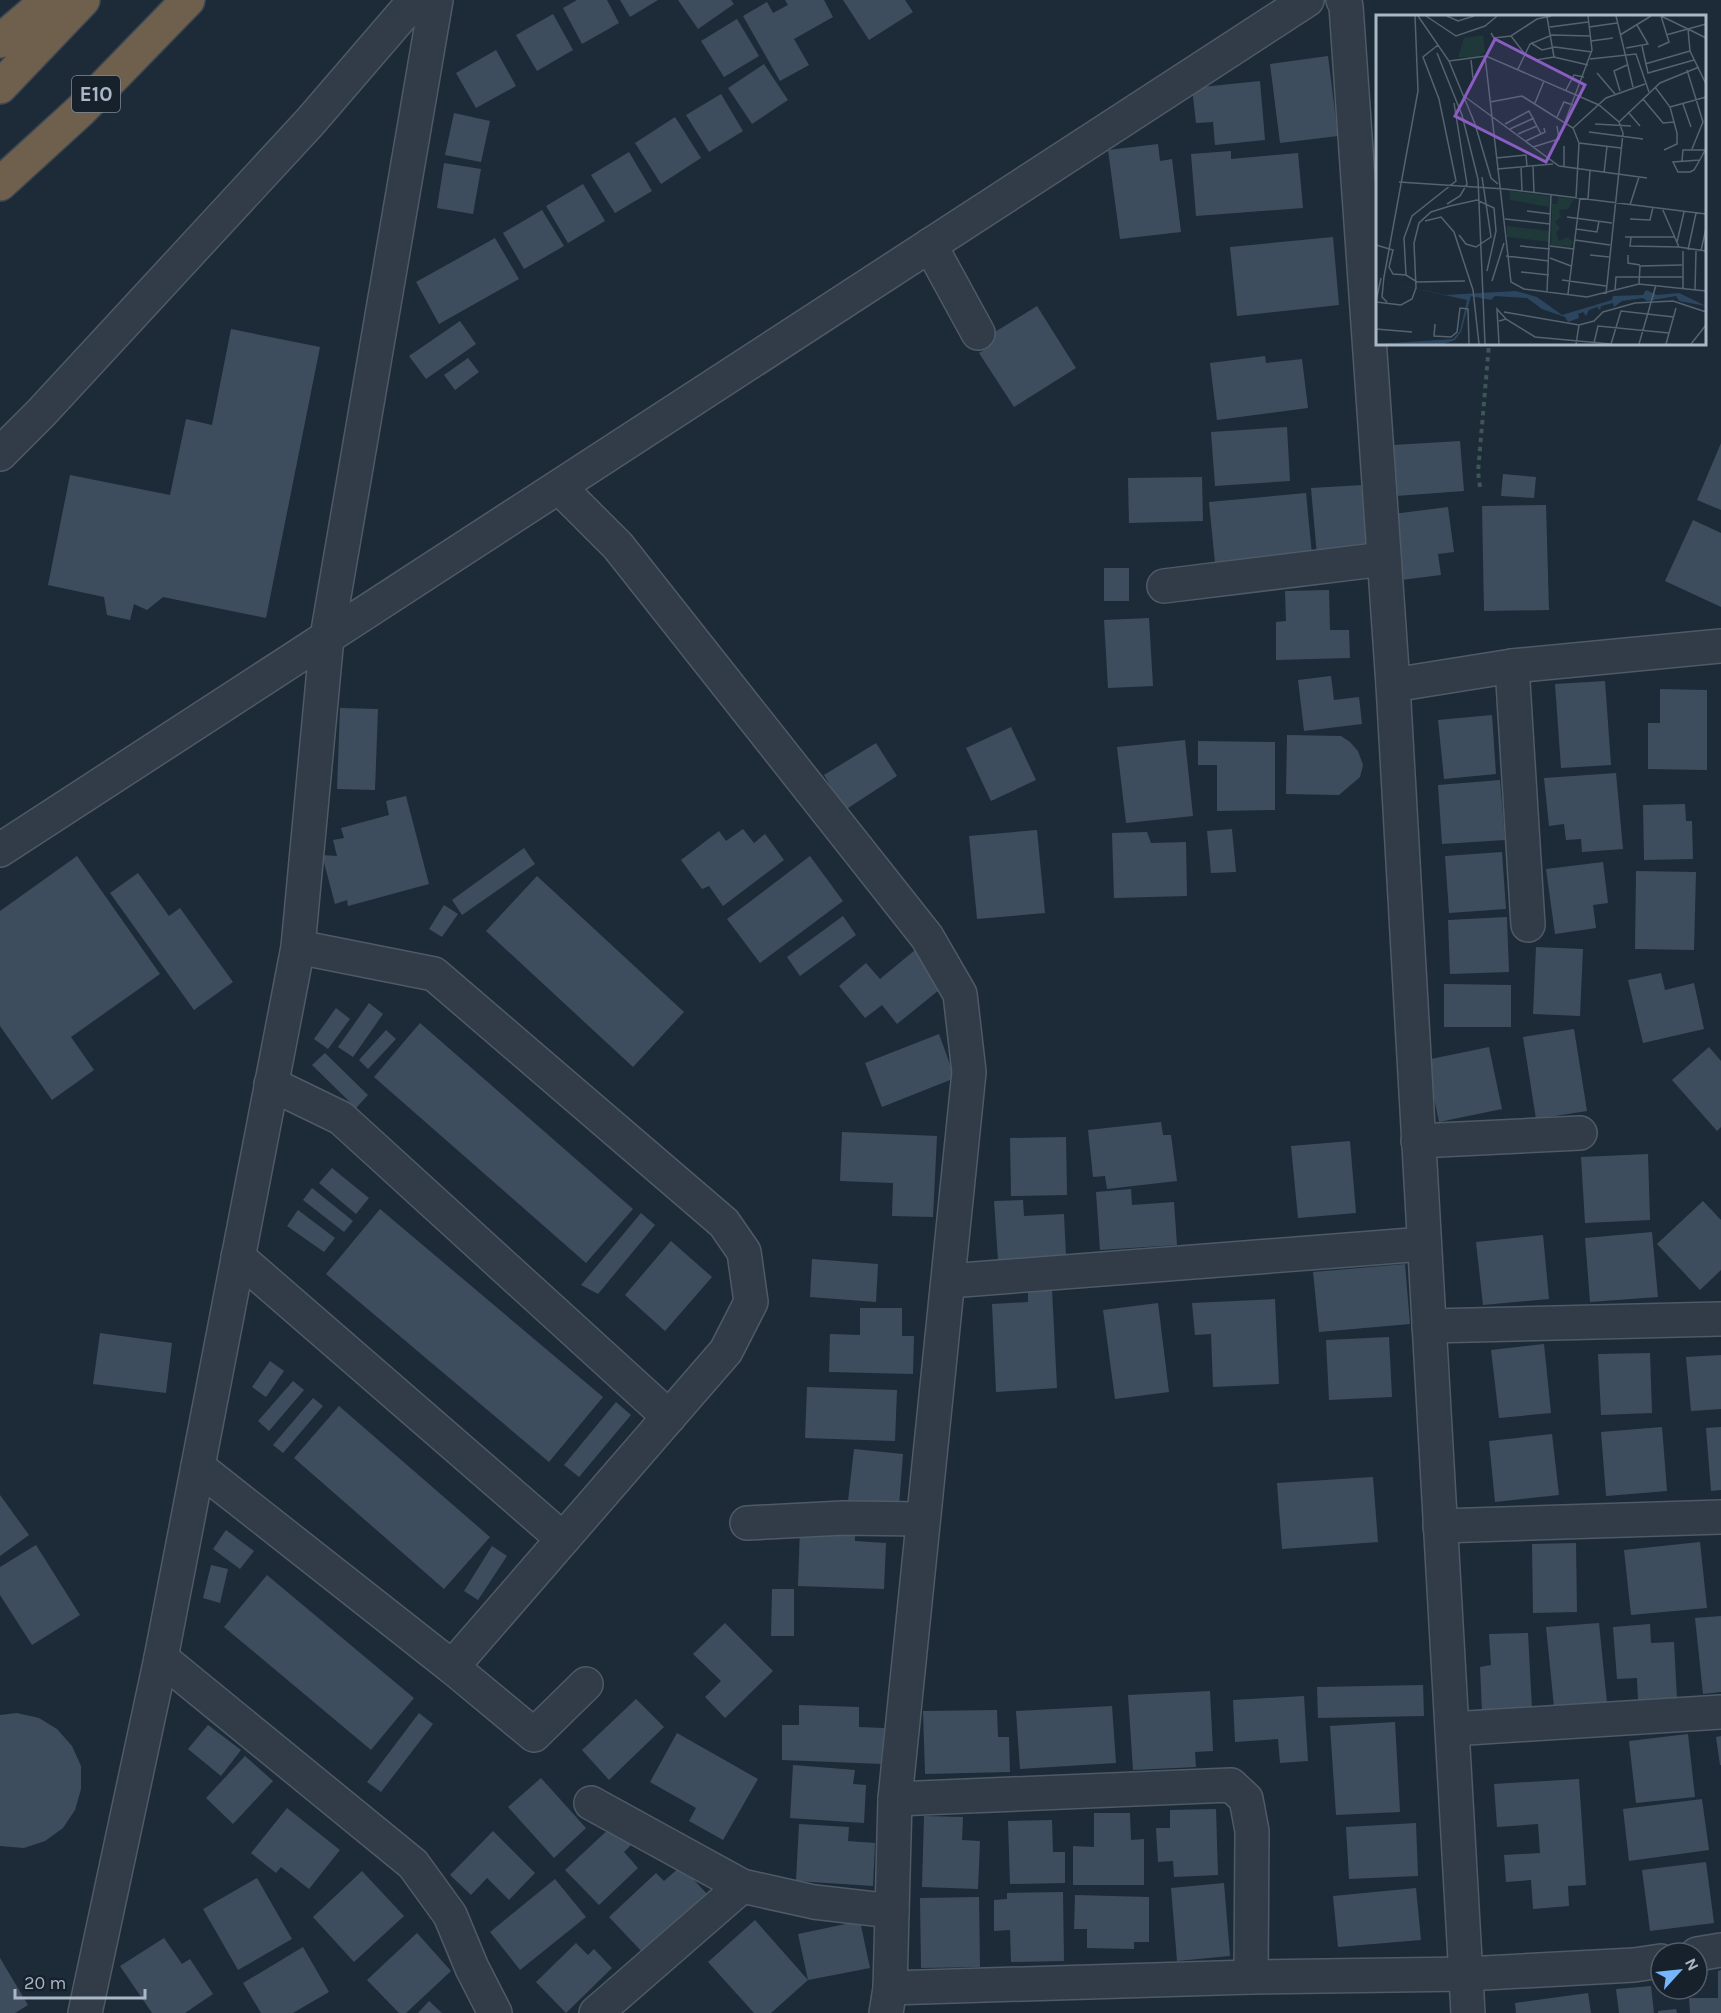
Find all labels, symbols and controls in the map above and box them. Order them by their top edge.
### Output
inset map [1376,15,1706,345]
road number: E10 [72,76,120,112]
north arrow [1649,1941,1709,2001]
text: N [1681,1955,1703,1974]
scale bar [15,1962,146,2000]
text: 20 m [24,1972,66,1994]

